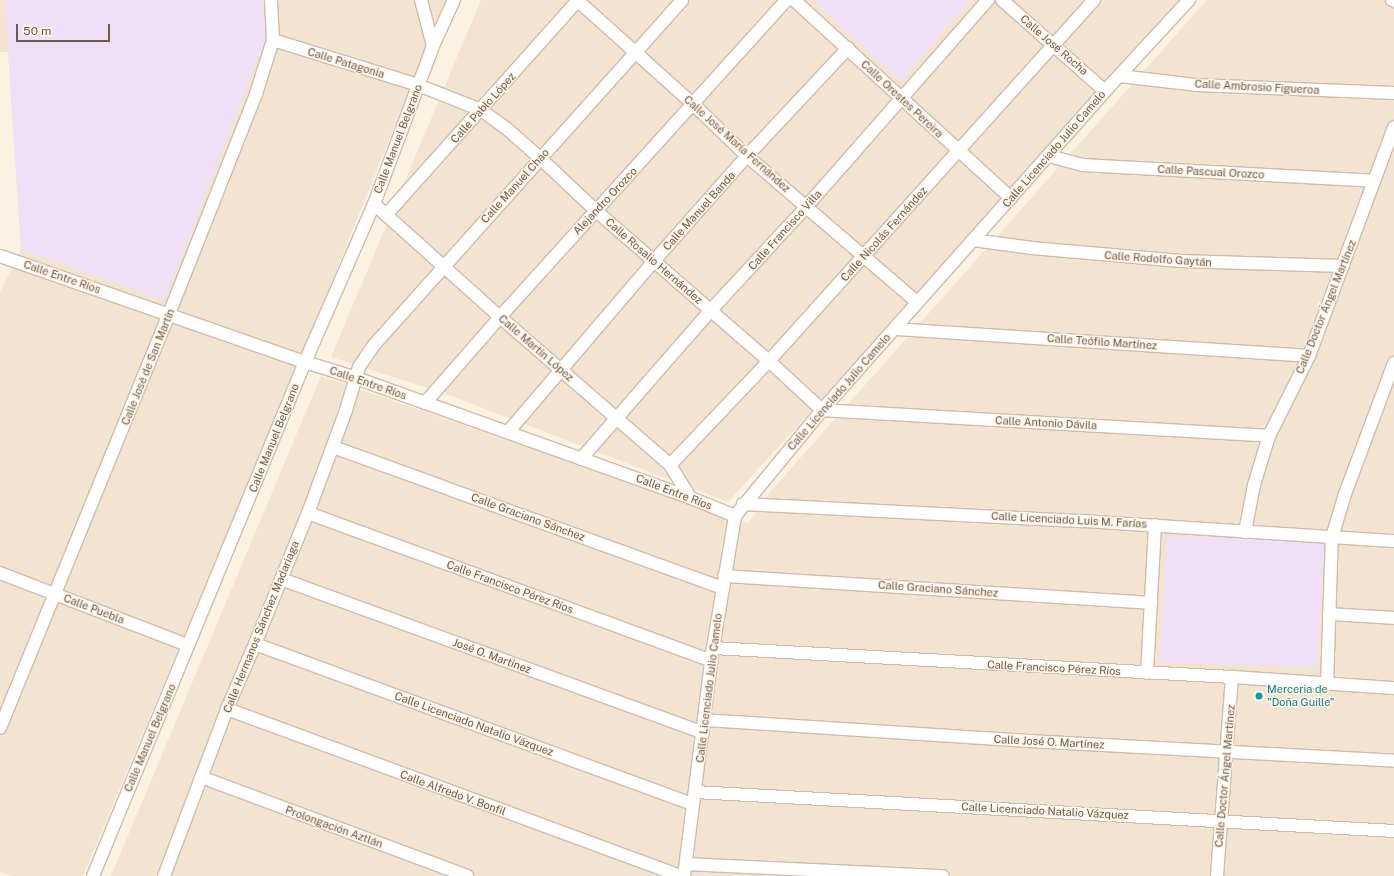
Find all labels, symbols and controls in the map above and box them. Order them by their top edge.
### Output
street label: Calle José Rocha [1017,12,1091,78]
scale bar [18,16,112,42]
text: 50 m [23,24,51,38]
street label: Calle Patagonia [306,45,386,81]
street label: Calle Orestes Pereira [858,57,946,141]
street label: Calle Pablo López [448,70,518,146]
street label: Calle Ambrosio Figueroa [1194,77,1320,97]
street label: Calle Manuel Belgrano [371,82,425,196]
street label: Calle Licenciado Julio Camelo [1000,88,1108,210]
street label: Calle José María Fernández [681,93,793,195]
street label: Calle Manuel Chao [478,146,552,226]
street label: Calle Pascual Orozco [1157,163,1265,181]
street label: Alejandro Orozco [570,164,640,238]
street label: Calle Manuel Banda [660,169,738,253]
street label: Calle Nicolás Fernández [838,184,930,284]
street label: Calle Francisco Villa [745,187,825,273]
street label: Calle Rosalio Hernández [603,215,705,307]
street label: Calle Doctor Ángel Martínez [1293,238,1359,376]
street label: Calle Rodolfo Gaytán [1104,249,1212,269]
street label: Calle Entre Ríos [22,258,102,296]
street label: Calle José de San Martín [119,307,177,427]
street label: Calle Martín López [496,312,576,384]
street label: Calle Licenciado Julio Camelo [785,331,893,453]
street label: Calle Teófilo Martínez [1046,332,1158,352]
street label: Calle Entre Ríos [328,364,408,402]
street label: Calle Manuel Belgrano [246,382,302,494]
street label: Calle Antonio Dávila [995,414,1097,432]
street label: Calle Entre Ríos [634,471,714,513]
street label: Calle Graciano Sánchez [469,490,587,544]
street label: Calle Licenciado Luis M. Farías [991,509,1147,531]
street label: Calle Hermanos Sánchez Madariaga [220,539,302,715]
street label: Calle Francisco Pérez Ríos [445,558,575,616]
street label: Calle Graciano Sánchez [878,578,998,600]
street label: Calle Puebla [62,591,126,627]
street label: Calle Licenciado Julio Camelo [693,612,725,764]
street label: José O. Martínez [451,636,533,676]
street label: Calle Francisco Pérez Ríos [987,658,1121,678]
street label: Calle Manuel Belgrano [121,682,179,794]
place label: Merceria de "Doña Guille" [1267,683,1334,709]
street label: Calle Licenciado Natalio Vázquez [393,689,555,759]
marker: Merceria de "Doña Guille" [1254,691,1264,701]
street label: Calle Doctor Ángel Martínez [1212,704,1238,848]
street label: Calle José O. Martínez [993,733,1105,751]
street label: Calle Alfredo V. Bonfil [398,768,508,818]
street label: Calle Licenciado Natalio Vázquez [961,800,1129,822]
street label: Prolongación Aztlán [283,803,385,851]

